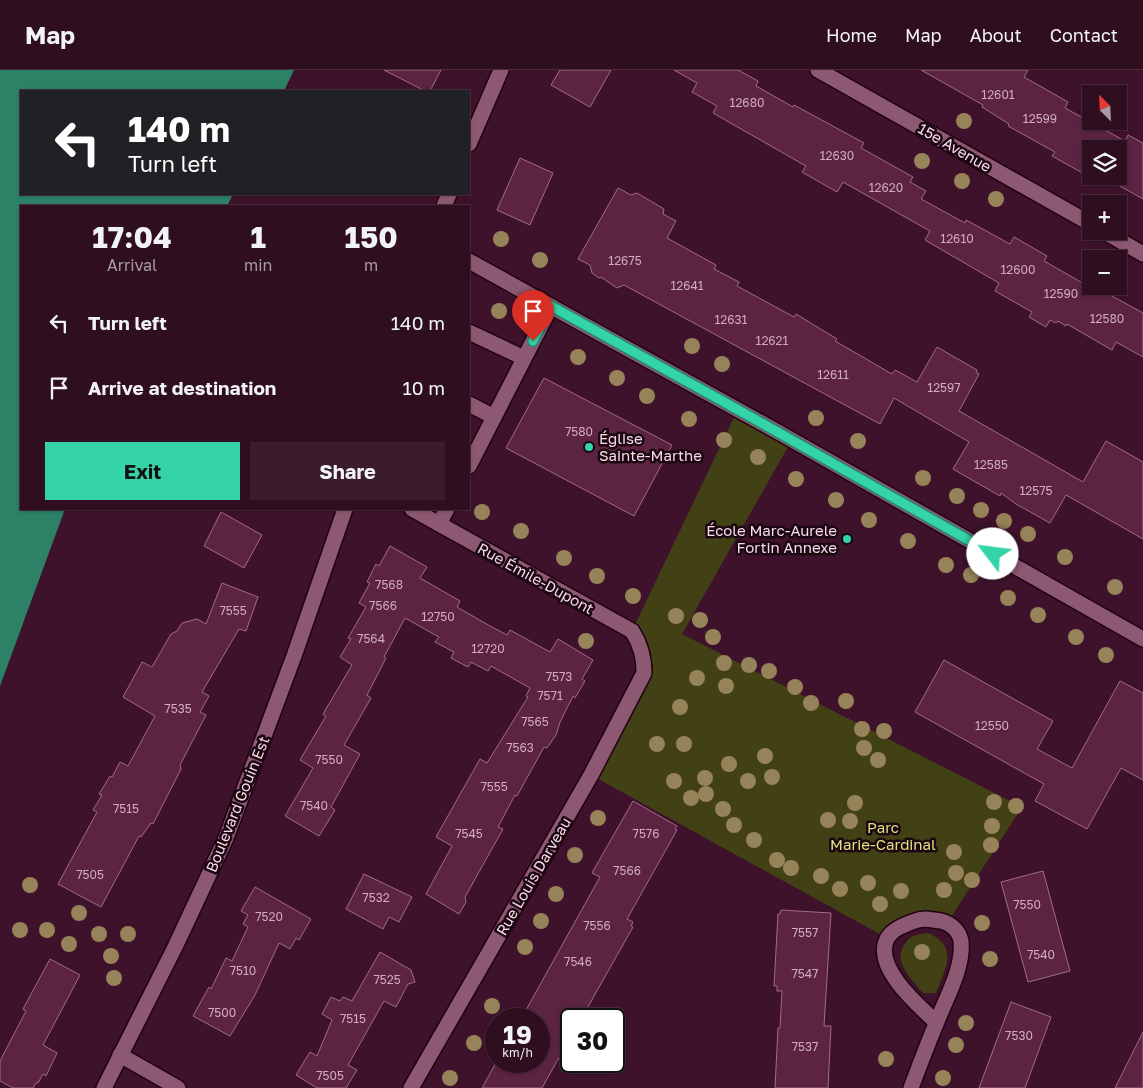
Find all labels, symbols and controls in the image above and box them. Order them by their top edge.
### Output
text: Map [25,20,75,49]
text: Home [826,24,877,46]
text: Map [905,24,942,46]
text: About [970,24,1022,46]
text: Contact [1050,24,1118,46]
north arrow [1082,85,1128,130]
map controls [1082,85,1127,295]
house number: 12601 [981,87,1015,102]
house number: 12680 [730,95,764,110]
text: 140 m [128,108,230,150]
icon: left [45,110,110,175]
house number: 12599 [1023,111,1057,126]
street label: 15e Avenue [915,119,995,175]
button: layers [1082,140,1127,185]
house number: 12630 [820,148,854,163]
text: Turn left [128,150,217,177]
house number: 12620 [869,180,903,195]
button: + [1082,195,1127,240]
text: 17:04 [92,219,172,255]
text: 1 [250,219,266,255]
text: 150 [345,219,398,255]
house number: 12610 [940,231,974,246]
button: − [1082,250,1127,295]
house number: 12675 [608,253,642,268]
text: Arrival [107,255,157,275]
text: min [244,255,272,275]
text: m [364,255,378,275]
house number: 12600 [1001,262,1035,277]
house number: 12641 [670,278,704,293]
house number: 12590 [1044,286,1078,301]
pin [512,290,554,341]
icon: arrive [519,297,547,325]
icon: left [45,309,73,337]
text: Turn left [88,311,167,334]
text: 140 m [391,311,445,334]
house number: 12580 [1090,311,1124,326]
house number: 12631 [715,312,748,327]
house number: 12621 [756,333,789,348]
house number: 12611 [817,367,849,382]
icon: arrive [45,374,73,402]
text: Arrive at destination [88,376,276,399]
text: 10 m [402,376,445,399]
house number: 12597 [927,380,961,395]
house number: 7580 [565,424,593,439]
place label: Église Sainte-Marthe [599,429,702,464]
marker: Église Sainte-Marthe [583,441,595,453]
button: Exit [45,442,240,500]
button: Share [250,442,445,500]
house number: 12585 [974,457,1008,472]
house number: 12575 [1019,483,1053,498]
place label: École Marc-Aurele Fortin Annexe [706,521,837,556]
position arrow [966,527,1018,579]
marker: École Marc-Aurele Fortin Annexe [841,533,853,545]
street label: Rue Émile-Dupont [475,539,597,617]
house number: 7568 [375,577,403,592]
house number: 7566 [369,598,397,613]
house number: 7555 [219,603,247,618]
house number: 12750 [421,609,455,624]
house number: 7564 [357,631,385,646]
house number: 12720 [471,641,505,656]
house number: 7573 [546,669,572,684]
house number: 7571 [537,688,563,703]
house number: 7535 [164,701,192,716]
house number: 7565 [521,714,549,729]
house number: 12550 [975,718,1009,733]
street label: Boulevard Gouin Est [201,733,273,875]
house number: 7563 [506,740,534,755]
house number: 7550 [315,752,343,767]
house number: 7555 [480,779,508,794]
house number: 7540 [300,798,328,813]
house number: 7515 [113,801,139,816]
street label: Rue Louis Darveau [492,814,574,938]
park label: Parc Marie-Cardinal [830,818,936,853]
house number: 7545 [455,826,483,841]
house number: 7576 [633,826,659,841]
house number: 7566 [613,863,641,878]
house number: 7505 [76,867,104,882]
house number: 7532 [362,890,390,905]
house number: 7550 [1013,897,1041,912]
house number: 7520 [255,909,283,924]
house number: 7556 [583,918,611,933]
house number: 7557 [792,925,818,940]
house number: 7540 [1027,947,1055,962]
house number: 7546 [564,954,592,969]
house number: 7510 [230,963,256,978]
house number: 7547 [791,966,819,981]
house number: 7525 [373,972,401,987]
house number: 7500 [208,1005,236,1020]
speed limit sign: 30 [560,1008,625,1073]
house number: 7515 [340,1011,366,1026]
text: 19 [503,1019,532,1050]
house number: 7530 [1005,1028,1033,1043]
house number: 7537 [792,1039,818,1054]
text: km/h [502,1045,533,1060]
house number: 7505 [316,1068,344,1083]

